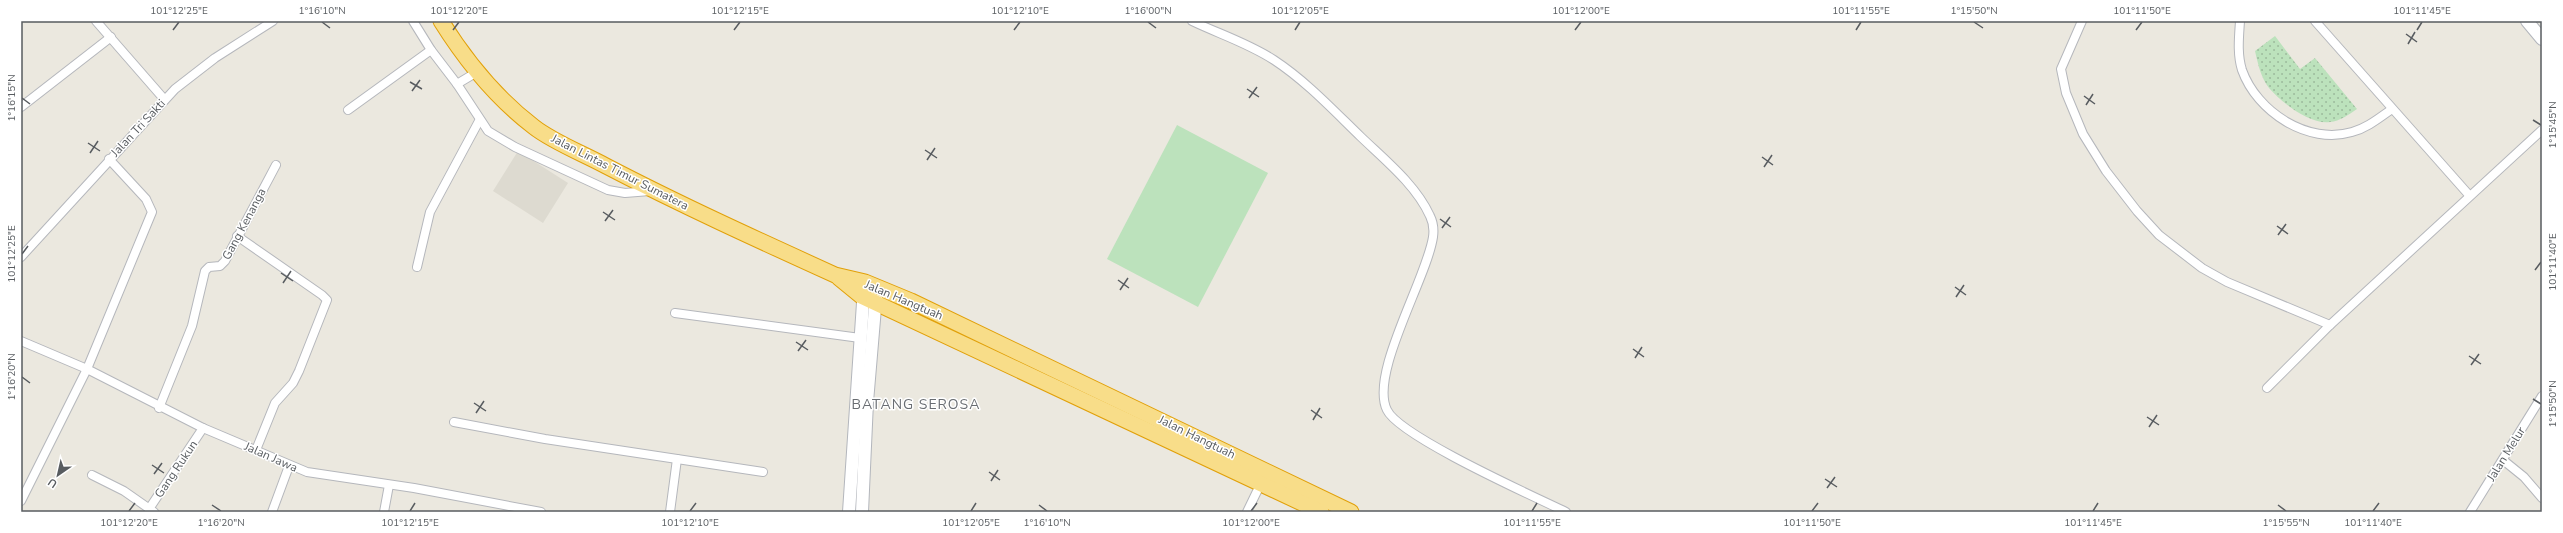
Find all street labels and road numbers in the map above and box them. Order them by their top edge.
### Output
street label: Jalan Tri Sakti [107,96,169,161]
street label: Jalan Lintas Timur Sumatera [548,130,691,214]
street label: Gang Kenanga [218,185,270,263]
street label: Jalan Hangtuah [862,276,946,324]
street label: Jalan Hangtuah [1155,411,1238,462]
street label: Jalan Melur [2482,423,2529,485]
street label: Gang Rukun [151,437,201,501]
street label: Jalan Jawa [241,438,300,476]

